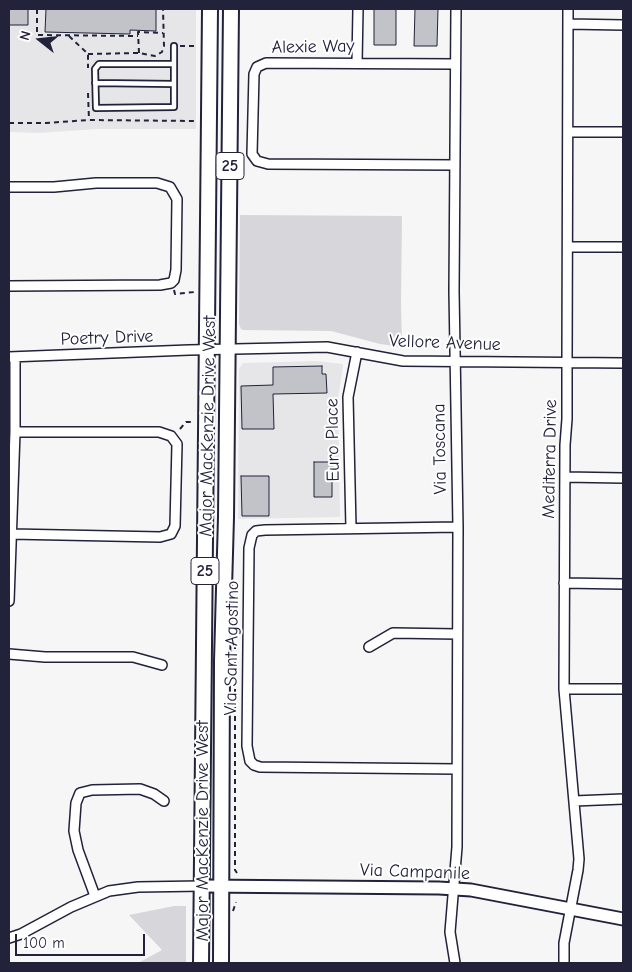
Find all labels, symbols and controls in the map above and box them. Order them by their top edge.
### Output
north arrow [15,15,65,65]
text: N [16,29,35,42]
street label: Alexie Way [271,35,355,59]
road number: 25 [216,153,244,180]
street label: Major MacKenzie Drive West [195,315,221,537]
street label: Poetry Drive [60,326,154,350]
street label: Vellore Avenue [389,330,501,356]
street label: Euro Place [321,398,345,482]
street label: Mediterra Drive [538,399,562,519]
street label: Via Toscana [428,403,452,495]
road number: 25 [191,558,219,584]
street label: Via Sant Agostino [220,580,244,716]
street label: Major MacKenzie Drive West [192,720,214,942]
street label: Via Campanile [360,859,470,885]
scale bar [18,924,148,956]
text: 100 m [23,934,65,952]

